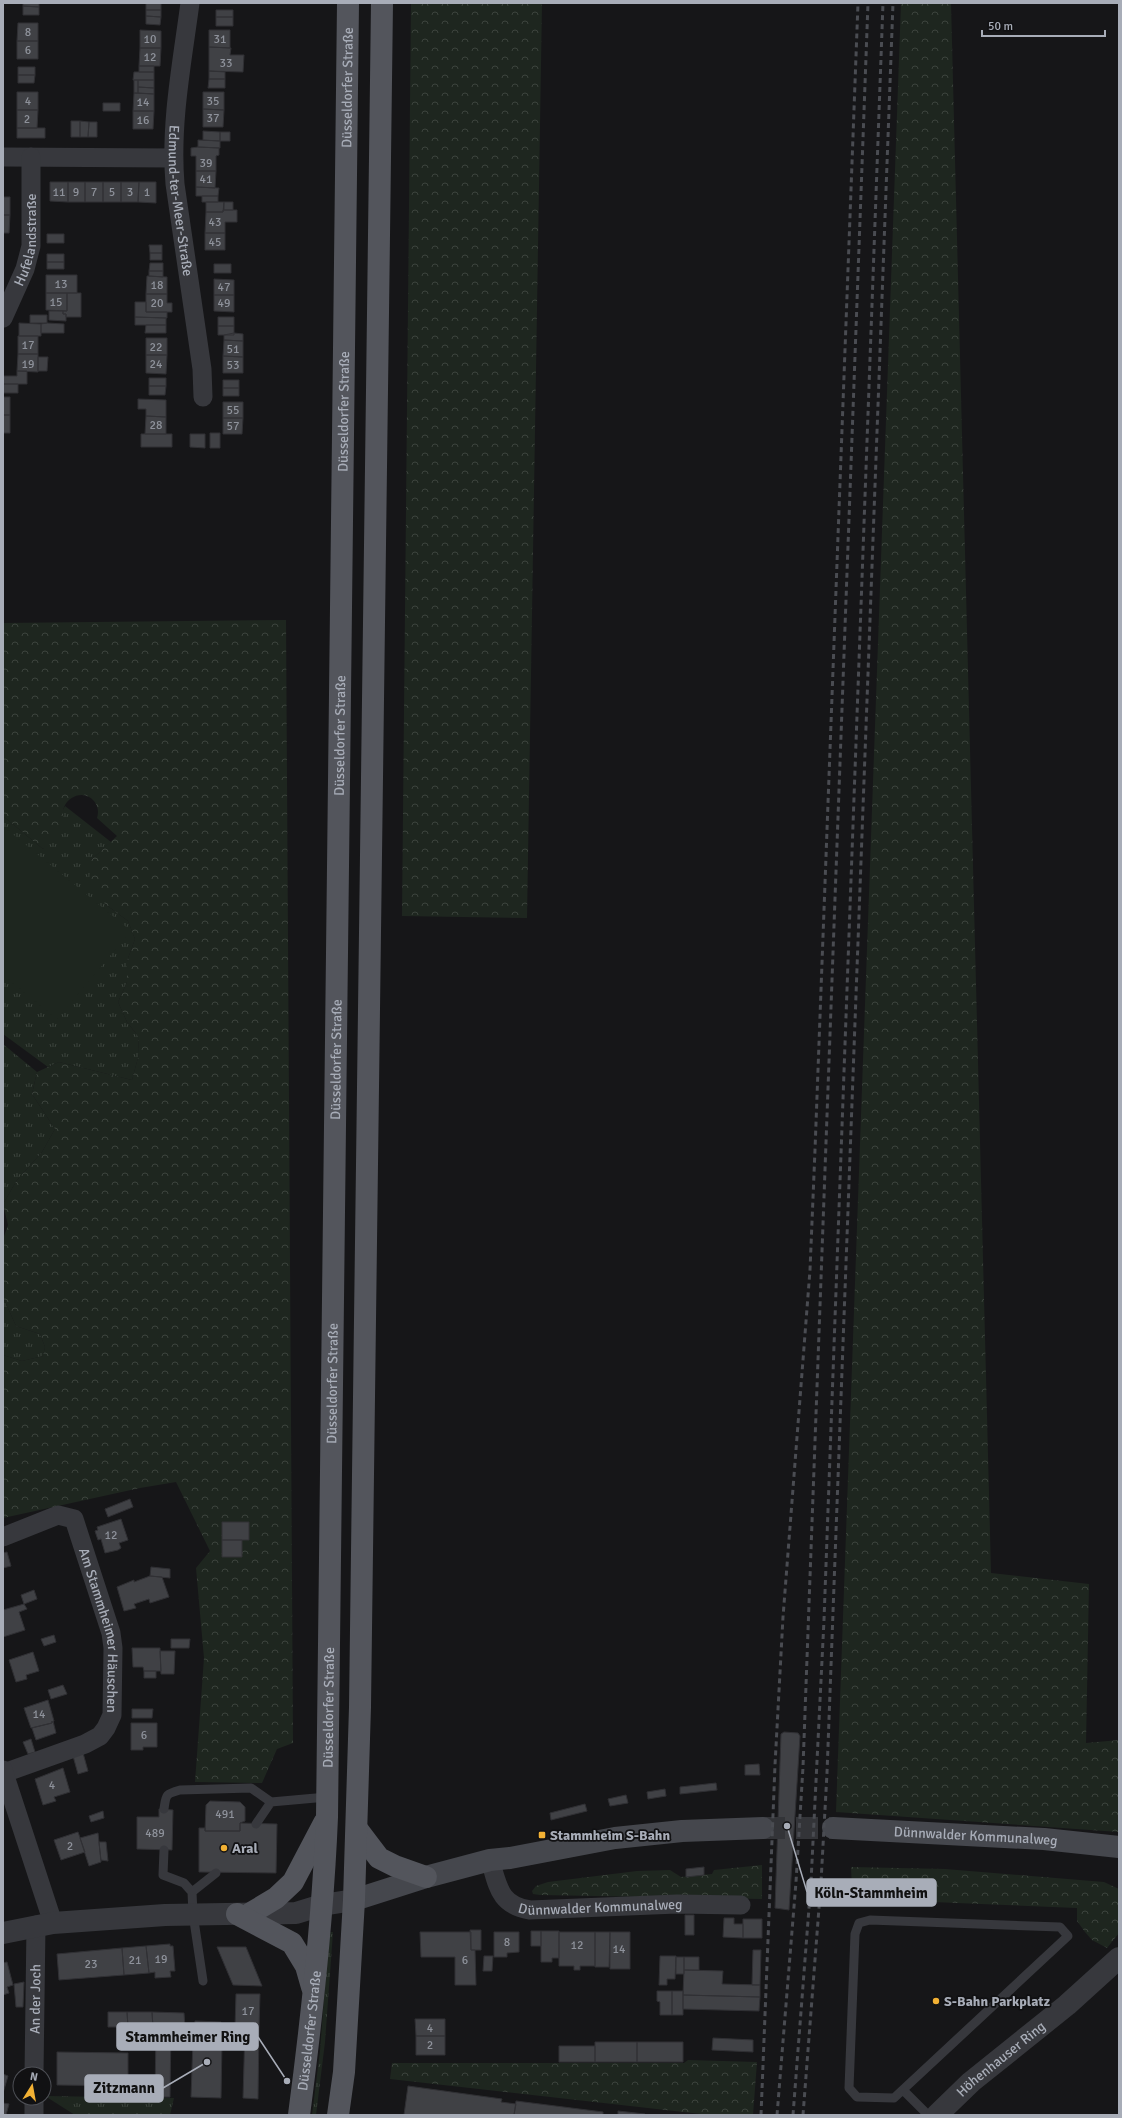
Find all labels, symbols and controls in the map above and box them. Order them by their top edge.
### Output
scale bar [982,12,1105,38]
text: 50 m [988,19,1013,34]
house number: 8 [25,25,31,40]
street label: Düsseldorfer Straße [338,27,357,148]
house number: 10 [144,32,156,47]
house number: 31 [214,32,226,47]
house number: 6 [25,43,31,58]
house number: 12 [144,50,156,65]
house number: 33 [220,56,232,71]
house number: 4 [25,94,32,109]
house number: 35 [207,94,219,109]
house number: 14 [137,95,150,110]
house number: 37 [207,111,219,126]
house number: 2 [24,112,30,127]
house number: 16 [137,113,149,128]
street label: Edmund-ter-Meer-Straße [165,125,196,277]
house number: 39 [200,156,212,171]
house number: 41 [200,172,212,187]
house number: 11 [53,185,65,200]
house number: 9 [73,185,79,200]
house number: 7 [91,185,97,200]
house number: 5 [109,185,115,200]
house number: 3 [127,185,133,200]
house number: 1 [144,185,150,200]
street label: Hufelandstraße [10,193,40,289]
house number: 43 [209,215,221,230]
house number: 45 [209,235,221,250]
house number: 13 [55,277,67,292]
house number: 18 [151,278,163,293]
house number: 47 [218,280,230,295]
house number: 15 [50,295,62,310]
house number: 20 [151,296,163,311]
house number: 49 [218,296,230,311]
house number: 17 [22,338,34,353]
house number: 22 [150,340,162,355]
house number: 51 [227,342,239,357]
street label: Düsseldorfer Straße [335,351,353,472]
house number: 19 [22,357,34,372]
house number: 24 [150,357,163,372]
house number: 53 [227,358,239,373]
house number: 55 [227,403,239,418]
house number: 28 [150,418,162,433]
house number: 57 [227,419,239,434]
street label: Düsseldorfer Straße [331,675,349,796]
street label: Düsseldorfer Straße [327,999,345,1120]
street label: Düsseldorfer Straße [323,1323,342,1444]
house number: 12 [105,1528,117,1543]
street label: Am Stammheimer Häuschen [75,1546,121,1713]
street label: Düsseldorfer Straße [320,1647,338,1768]
house number: 14 [33,1707,46,1722]
house number: 6 [141,1728,147,1743]
house number: 4 [49,1778,56,1793]
house number: 491 [215,1807,235,1822]
street label: Dünnwalder Kommunalweg [893,1823,1059,1849]
house number: 489 [145,1826,165,1841]
place label: Stammheim S-Bahn [550,1827,670,1844]
marker: Stammheim S-Bahn [537,1830,547,1840]
house number: 2 [67,1839,73,1854]
place label: Aral [232,1840,259,1857]
marker: Aral [219,1843,229,1853]
callout: Köln-Stammheim [807,1879,936,1906]
text: Köln-Stammheim [814,1884,928,1902]
street label: Dünnwalder Kommunalweg [516,1896,683,1919]
house number: 8 [504,1935,510,1950]
house number: 12 [571,1938,583,1953]
house number: 14 [613,1942,626,1957]
house number: 19 [155,1952,167,1967]
house number: 21 [129,1953,141,1968]
house number: 6 [462,1953,468,1968]
house number: 23 [85,1957,97,1972]
street label: An der Joch [27,1964,44,2034]
street label: Düsseldorfer Straße [294,1970,325,2092]
place label: S-Bahn Parkplatz [944,1993,1050,2010]
marker: S-Bahn Parkplatz [931,1996,941,2006]
house number: 17 [242,2004,254,2019]
street label: Höhenhauser Ring [953,2018,1049,2101]
house number: 4 [427,2021,434,2036]
callout: Stammheimer Ring [117,2023,258,2050]
text: Stammheimer Ring [126,2028,250,2046]
house number: 2 [427,2038,433,2053]
north arrow [12,2066,52,2106]
text: N [29,2070,39,2084]
callout: Zitzmann [85,2075,163,2102]
text: Zitzmann [93,2079,155,2097]

